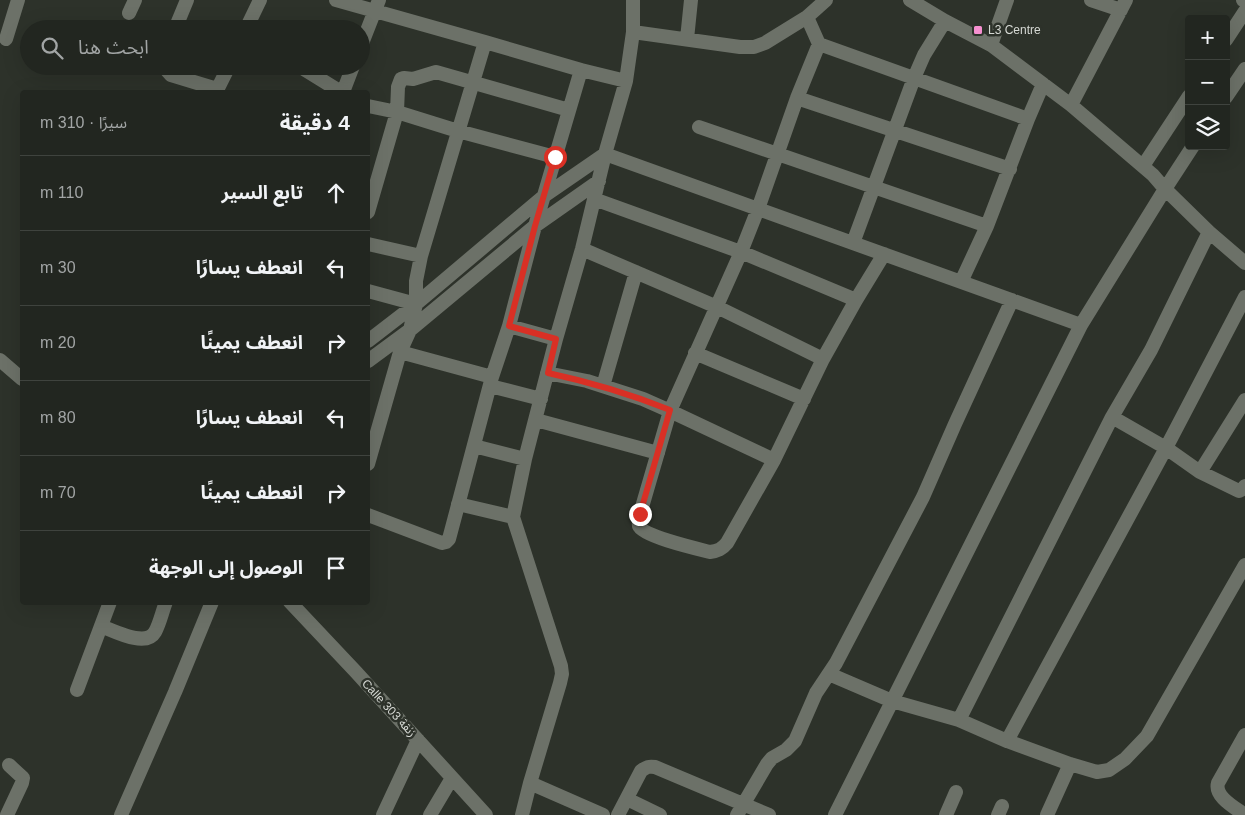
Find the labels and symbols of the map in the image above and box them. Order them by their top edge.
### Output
place label: L3 Centre [988,23,1041,37]
marker: L3 Centre [972,24,984,36]
route start [544,146,567,169]
route end [629,503,652,526]
street label: Calle 303 زنقة [359,676,419,740]

